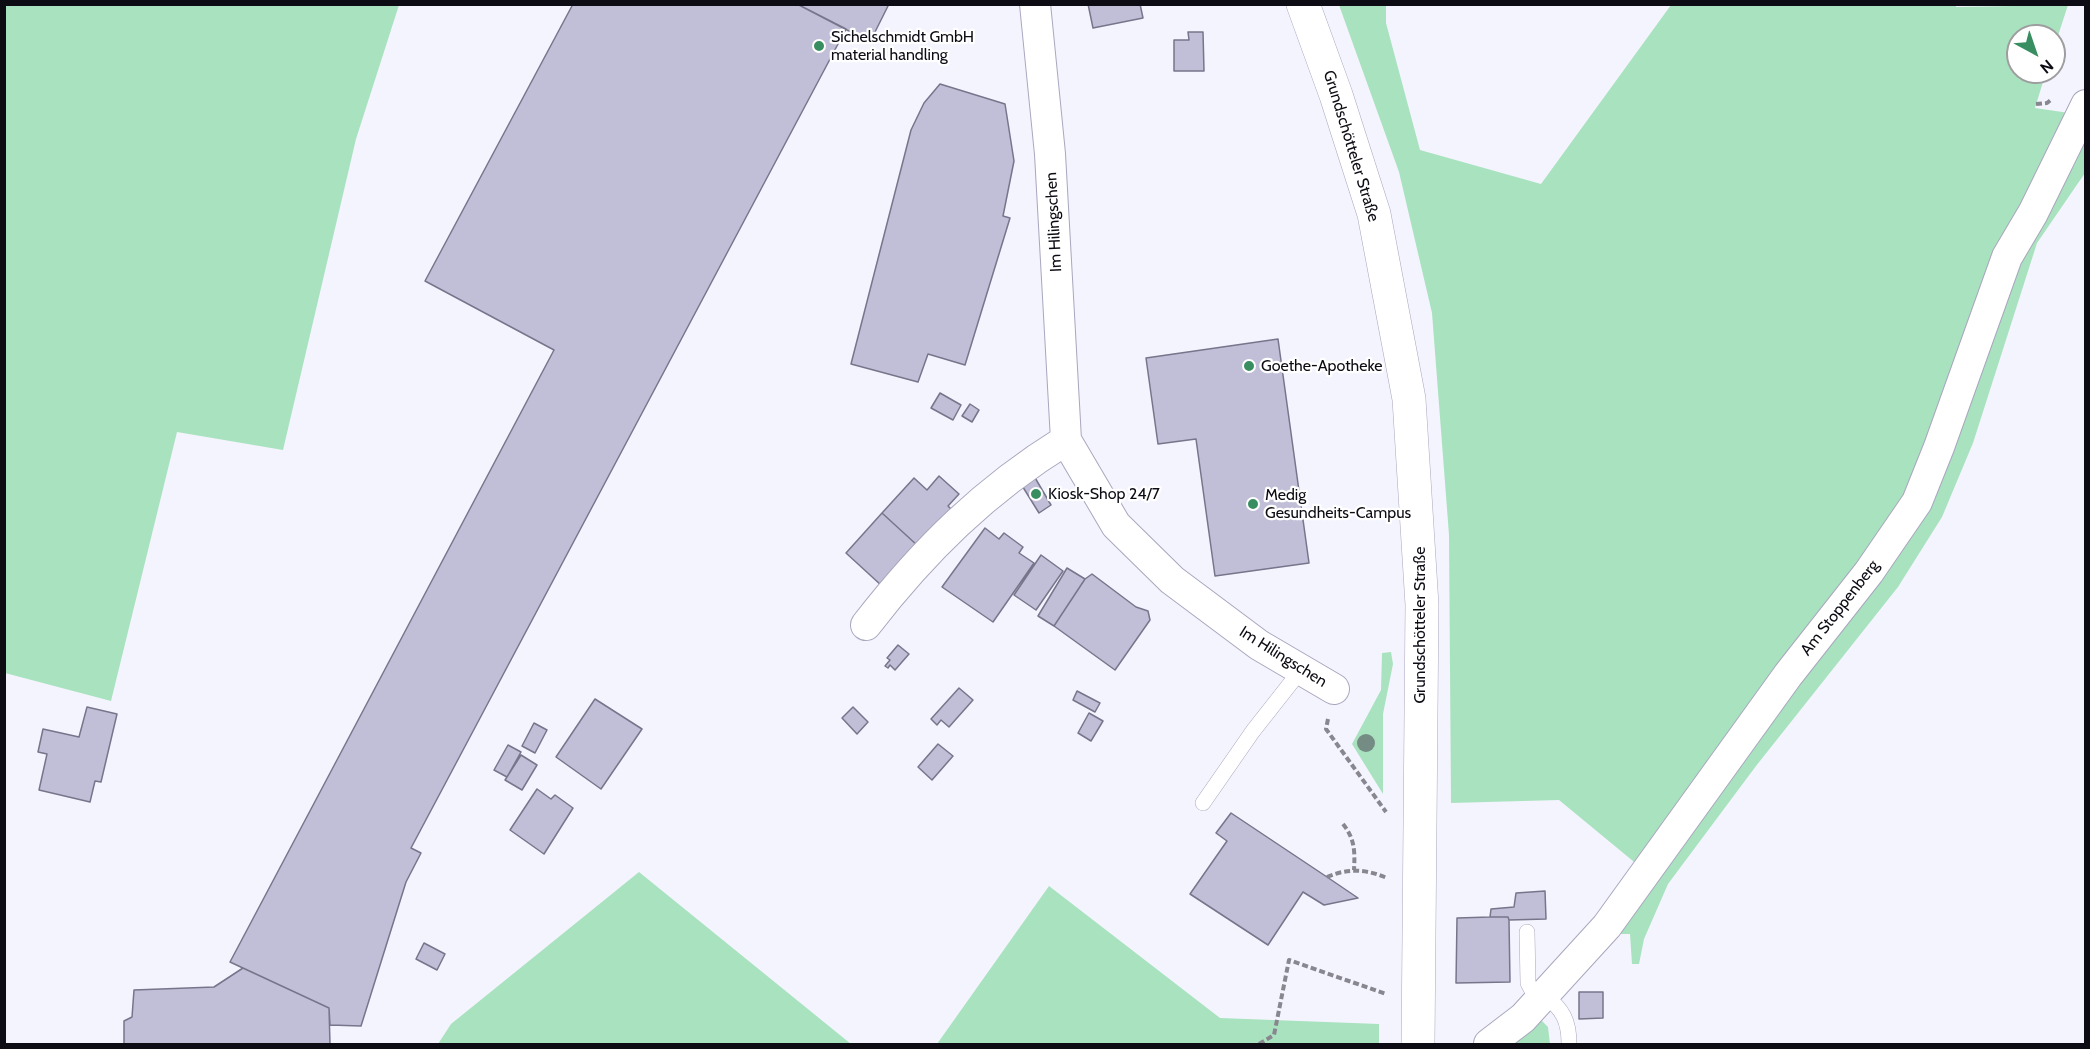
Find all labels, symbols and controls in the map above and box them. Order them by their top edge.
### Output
north arrow [2006,24,2066,84]
place label: Sichelschmidt GmbH material handling [831,27,974,65]
marker: Sichelschmidt GmbH material handling [812,39,826,53]
text: N [2036,56,2057,78]
street label: Grundschötteler Straße [1319,68,1383,224]
street label: Im Hilingschen [1042,172,1066,272]
place label: Goethe-Apotheke [1261,356,1382,376]
marker: Goethe-Apotheke [1242,359,1256,373]
place label: Kiosk-Shop 24/7 [1048,484,1160,504]
place label: Medig Gesundheits-Campus [1265,485,1411,523]
marker: Kiosk-Shop 24/7 [1029,487,1043,501]
marker: Medig Gesundheits-Campus [1246,497,1260,511]
street label: Grundschötteler Straße [1410,546,1430,704]
street label: Am Stoppenberg [1797,557,1883,659]
street label: Im Hilingschen [1236,622,1330,692]

